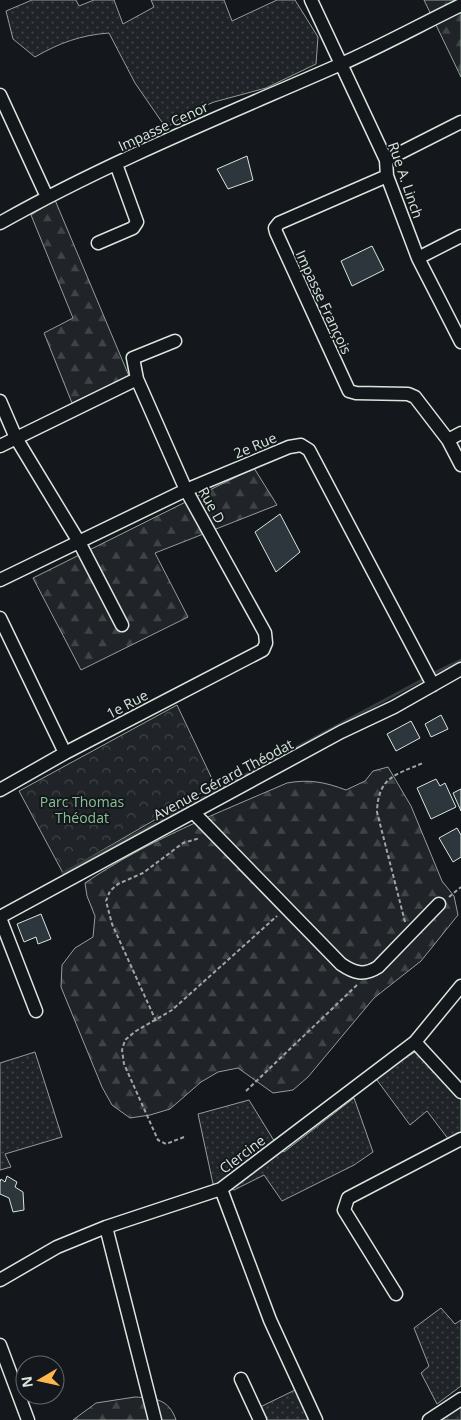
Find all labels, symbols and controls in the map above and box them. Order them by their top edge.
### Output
street label: Impasse Cenor [115,97,211,155]
street label: Rue A. Linch [384,139,428,221]
street label: Impasse François [292,247,357,357]
street label: 2e Rue [231,427,279,462]
street label: Rue D [194,483,230,527]
street label: 1e Rue [103,685,151,723]
street label: Avenue Gérard Théodat [150,734,296,824]
park label: Parc Thomas Théodat [40,792,125,827]
street label: Clercine [215,1130,269,1177]
north arrow [15,1355,65,1405]
text: N [16,1375,37,1389]

